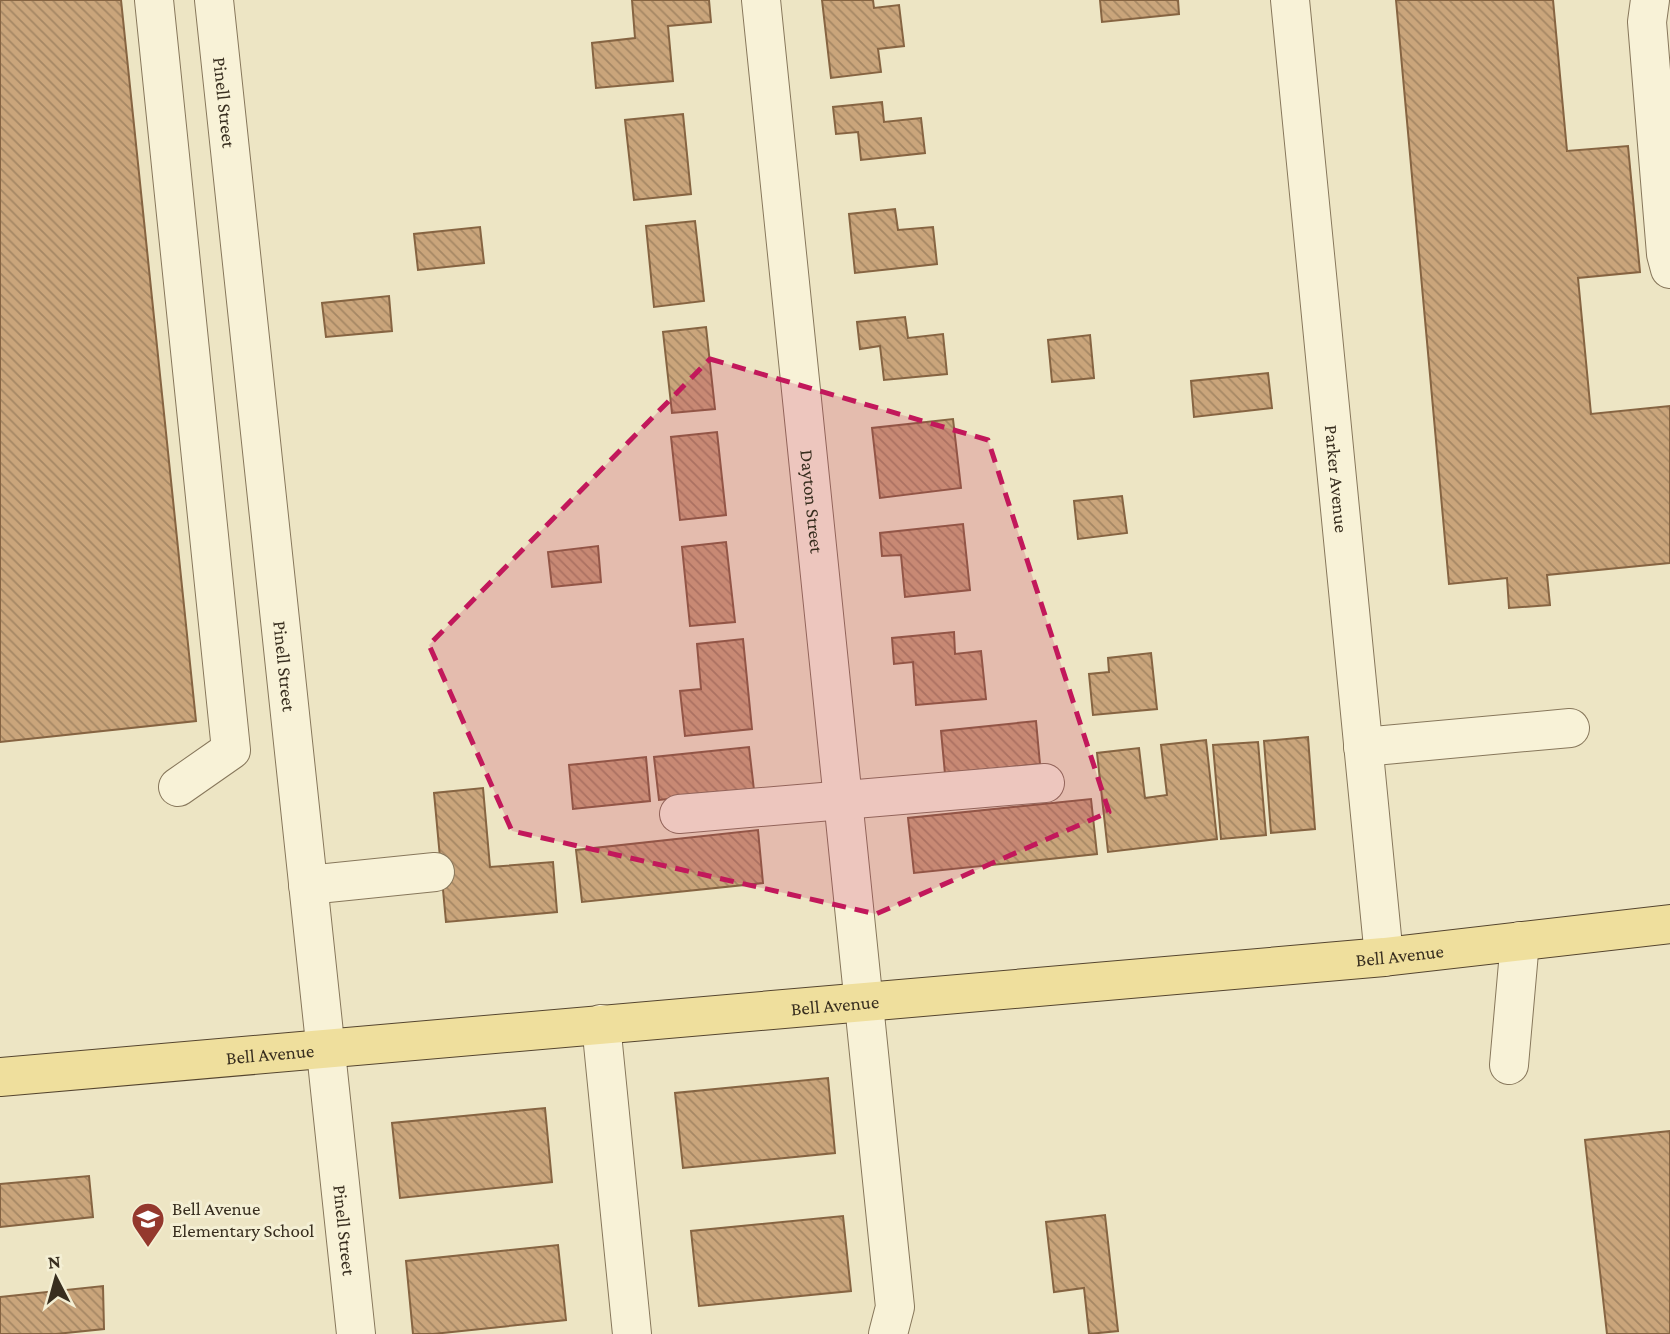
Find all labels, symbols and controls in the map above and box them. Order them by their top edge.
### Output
street label: Pinell Street [210,56,240,150]
street label: Parker Avenue [1321,424,1353,534]
street label: Dayton Street [797,448,828,555]
street label: Pinell Street [270,620,300,713]
street label: Bell Avenue [1355,940,1445,970]
street label: Bell Avenue [790,990,880,1019]
street label: Bell Avenue [225,1039,315,1068]
street label: Pinell Street [330,1184,360,1277]
place label: Bell Avenue Elementary School [172,1198,314,1241]
school or university icon: Bell Avenue Elementary School [129,1200,167,1249]
north arrow [21,1243,91,1313]
text: N [47,1250,62,1273]

